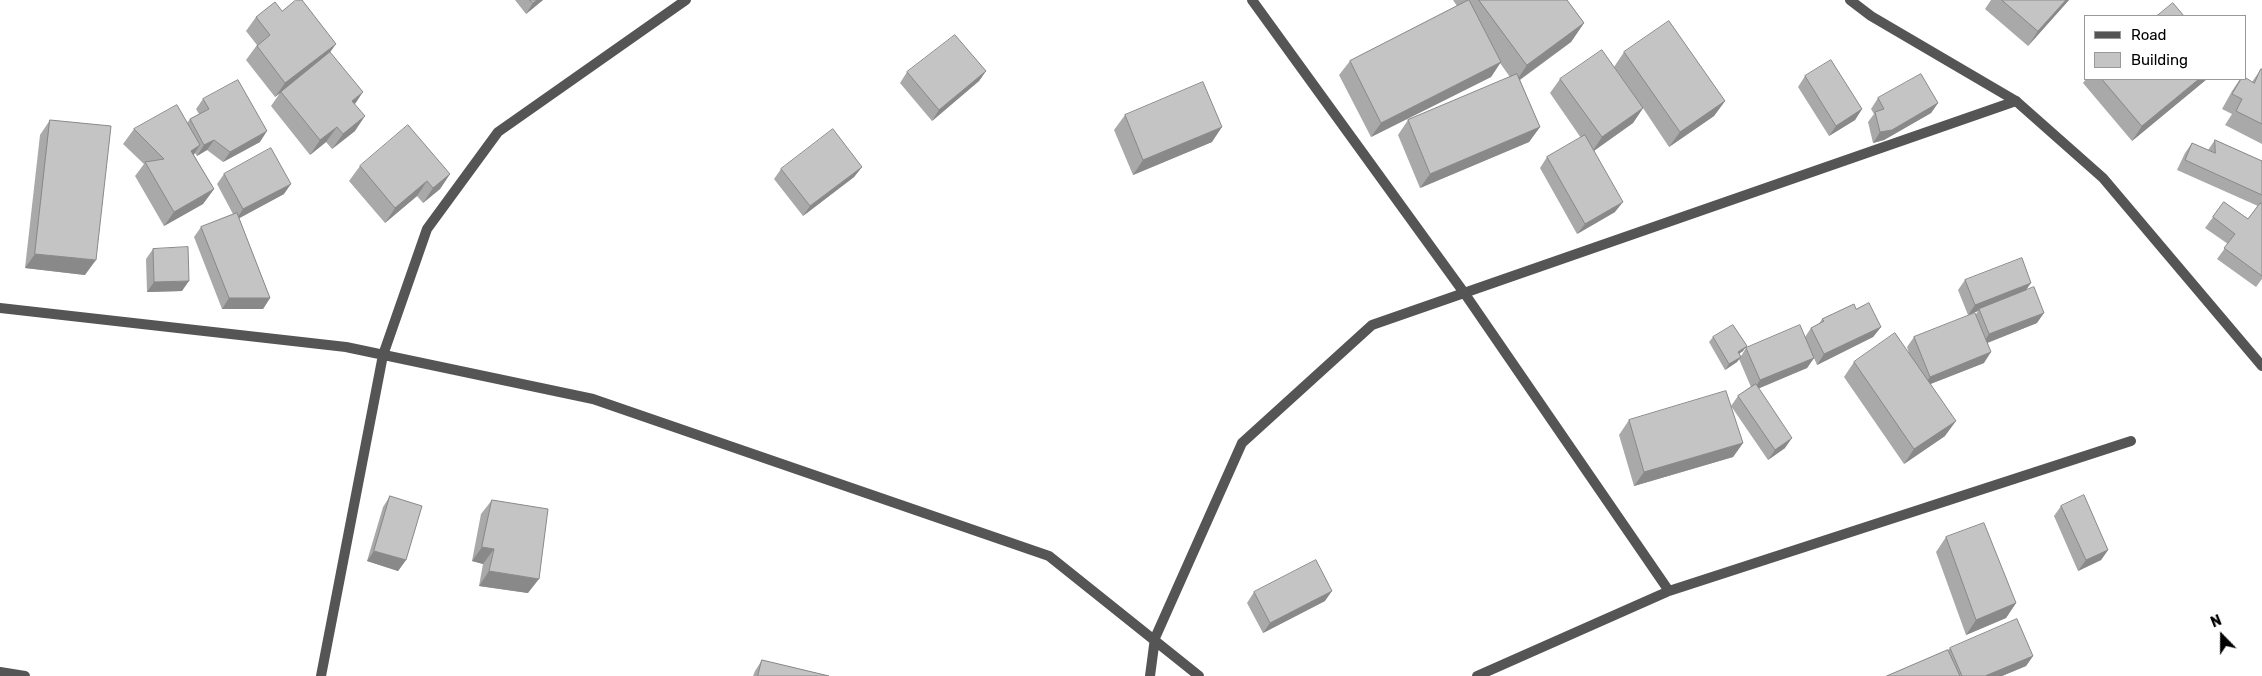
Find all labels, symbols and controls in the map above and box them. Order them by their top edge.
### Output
legend [2084,15,2247,80]
text: Road [2131,26,2167,44]
text: Building [2131,51,2188,69]
north arrow [2197,611,2247,661]
text: N [2208,612,2224,631]

